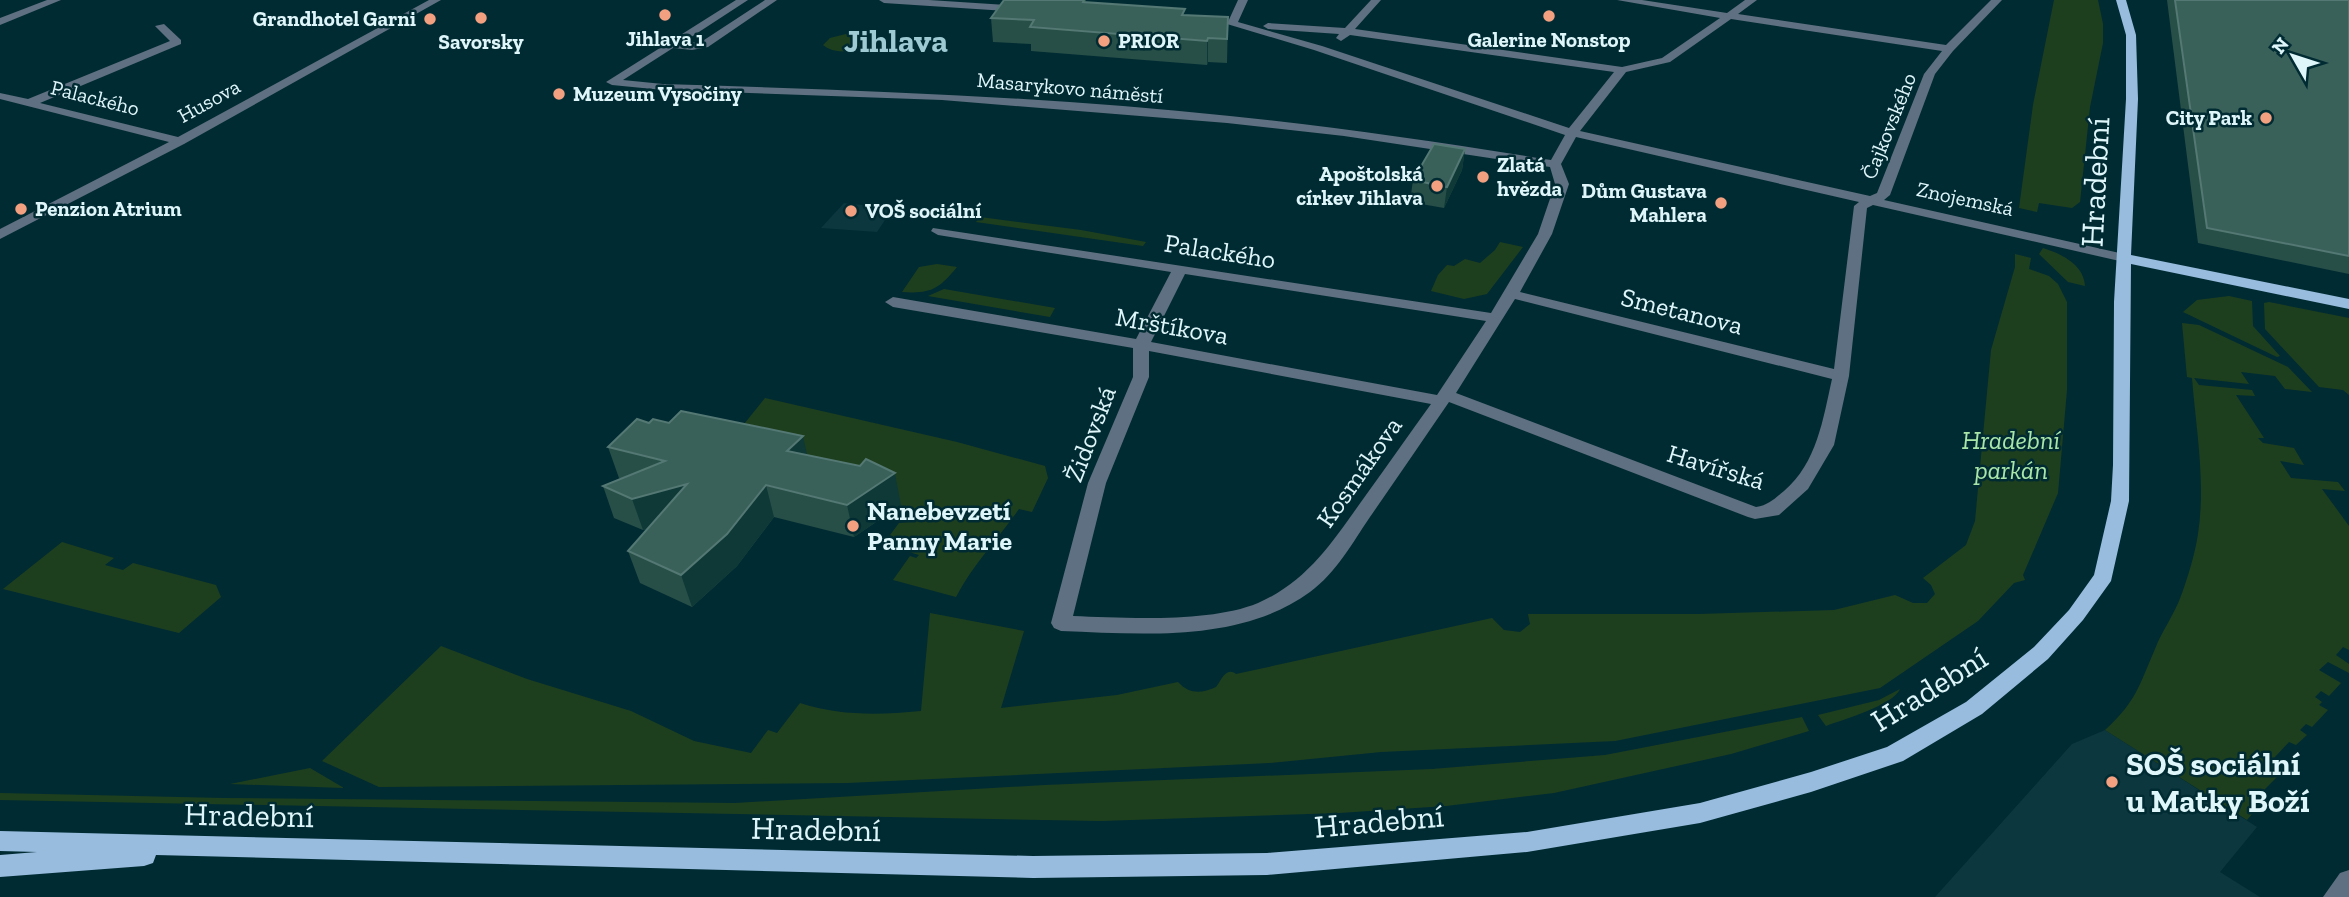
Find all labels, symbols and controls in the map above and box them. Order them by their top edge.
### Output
place label: Grandhotel Garni [253,6,416,31]
marker: Jihlava 1 [657,7,673,23]
marker: Galerine Nonstop [1541,8,1557,24]
marker: Savorsky [473,10,489,26]
marker: Grandhotel Garni [422,11,438,27]
district label: Jihlava [844,21,948,60]
north arrow [2258,21,2328,91]
place label: Jihlava 1 [626,26,705,51]
place label: Galerine Nonstop [1468,27,1630,52]
place label: PRIOR [1118,28,1180,53]
place label: Savorsky [438,29,524,54]
marker: PRIOR [1096,33,1112,49]
text: N [2267,33,2294,58]
street label: Masarykovo náměstí [976,67,1164,108]
street label: Čajkovského [1856,69,1922,183]
street label: Husova [173,73,244,128]
street label: Palackého [48,74,142,121]
place label: Muzeum Vysočiny [573,81,742,106]
marker: Muzeum Vysočiny [551,86,567,102]
place label: City Park [2166,105,2252,130]
marker: City Park [2258,110,2274,126]
street label: Hradební [2073,116,2117,248]
place label: Zlatá hvězda [1497,152,1563,201]
place label: Apoštolská církev Jihlava [1296,161,1423,210]
marker: Zlatá hvězda [1475,169,1491,185]
street label: Znojemská [1914,176,2016,222]
marker: Apoštolská církev Jihlava [1429,178,1445,194]
place label: Dům Gustava Mahlera [1581,178,1707,227]
marker: Dům Gustava Mahlera [1713,195,1729,211]
place label: Penzion Atrium [35,196,182,221]
place label: VOŠ sociální [865,198,982,223]
marker: Penzion Atrium [13,201,29,217]
marker: VOŠ sociální [843,203,859,219]
street label: Palackého [1162,226,1278,276]
street label: Smetanova [1618,280,1747,342]
street label: Mrštíkova [1113,300,1231,352]
street label: Židovská [1057,381,1123,486]
street label: Kosmákova [1309,410,1409,533]
park label: Hradební parkán [1962,424,2062,486]
street label: Havířská [1663,437,1769,497]
place label: Nanebevzetí Panny Marie [867,495,1012,557]
marker: Nanebevzetí Panny Marie [845,518,861,534]
street label: Hradební [1864,638,1994,740]
place label: SOŠ sociální u Matky Boží [2126,745,2310,820]
marker: SOŠ sociální u Matky Boží [2104,774,2120,790]
street label: Hradební [184,795,314,835]
street label: Hradební [1313,796,1445,846]
street label: Hradební [751,809,881,849]

